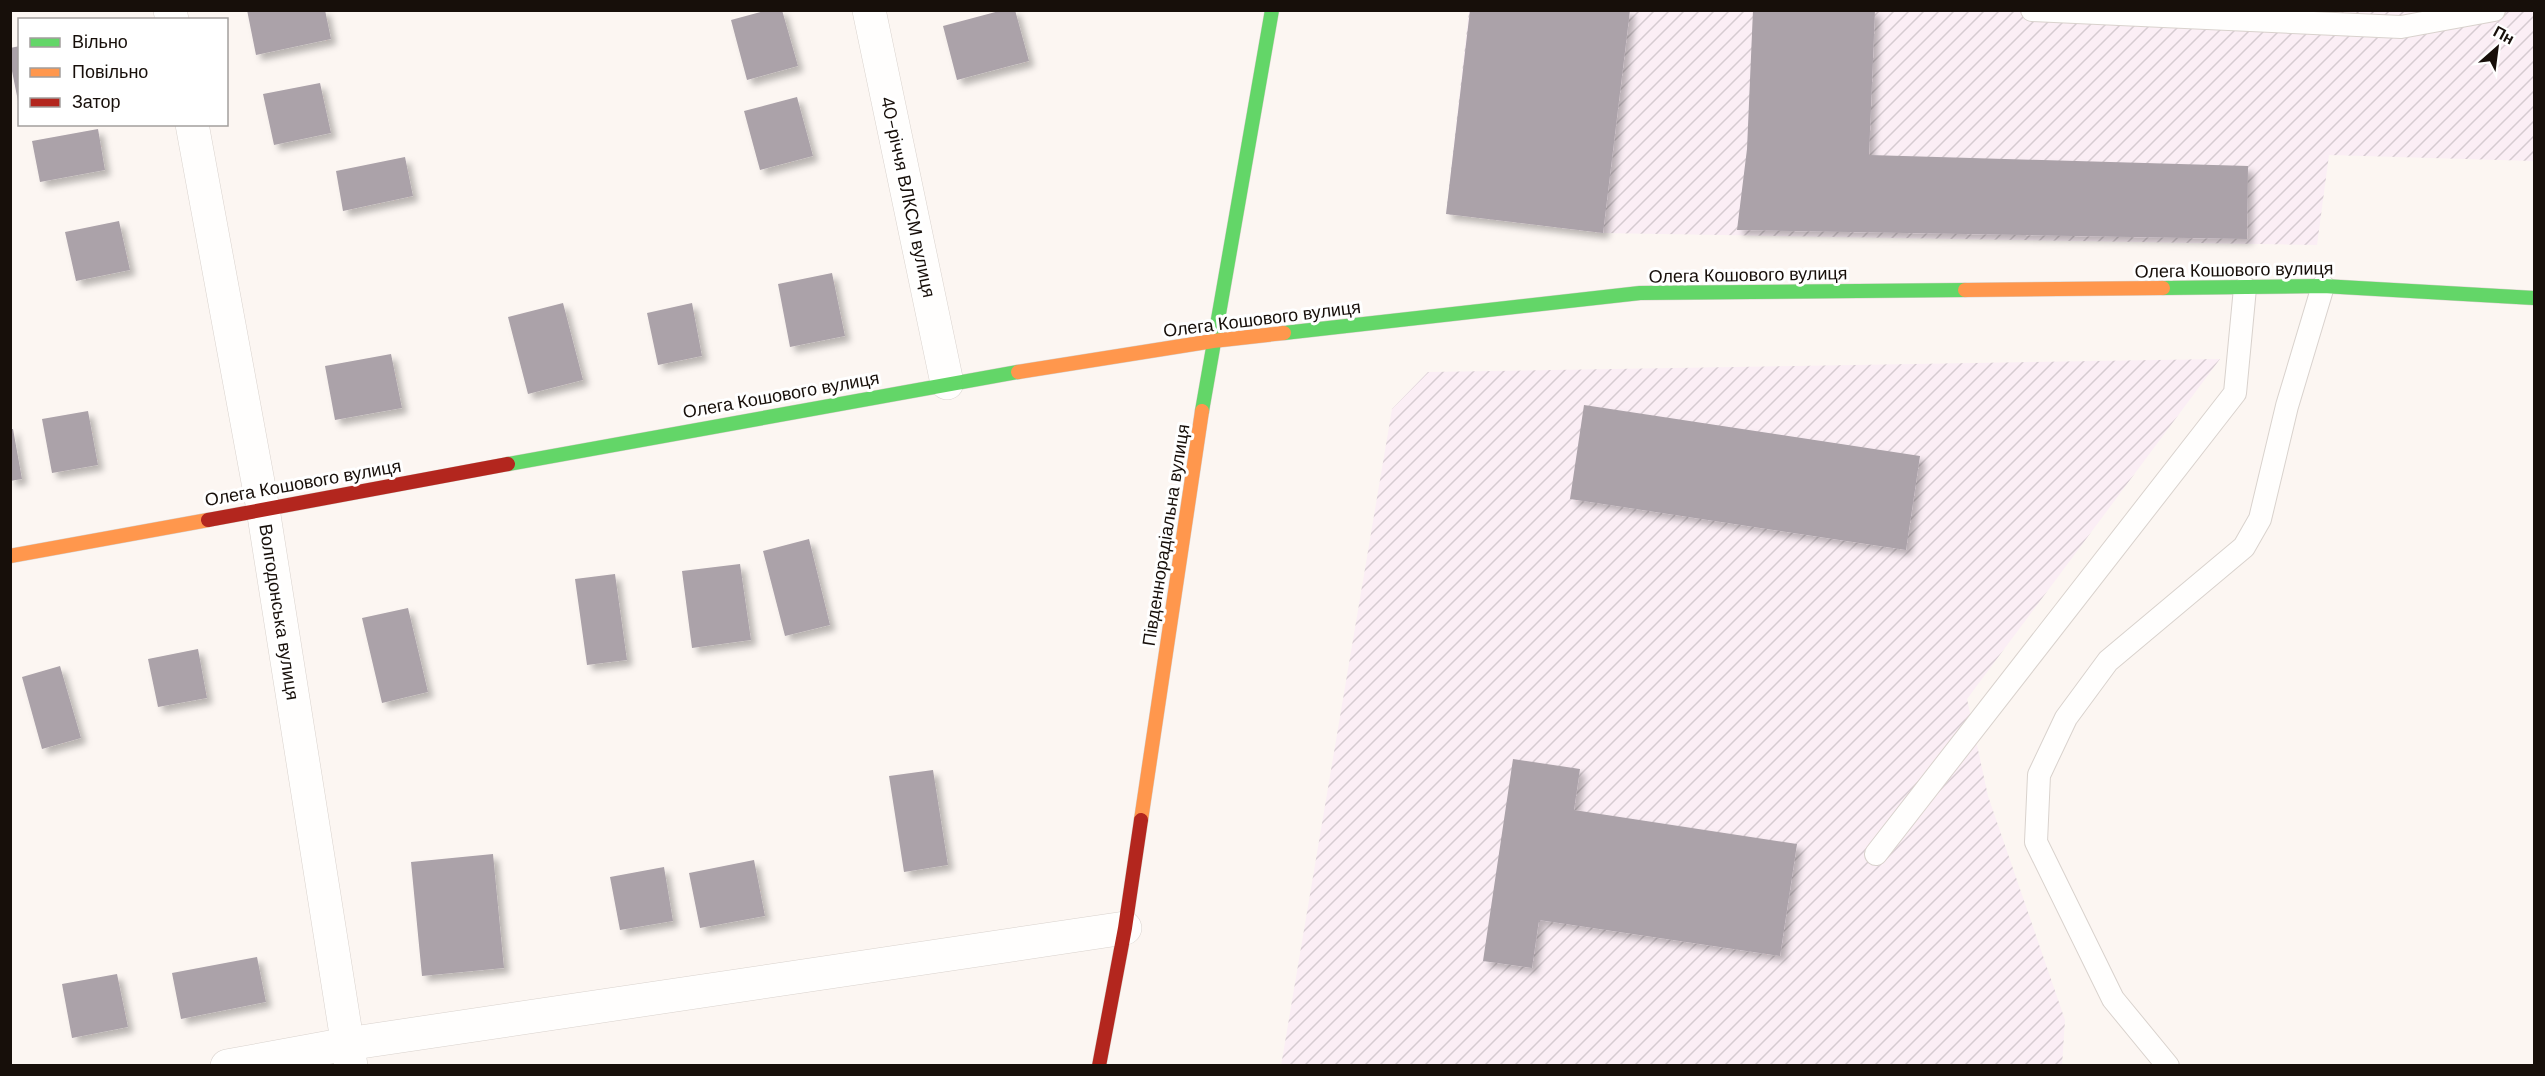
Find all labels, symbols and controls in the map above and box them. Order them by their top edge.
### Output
legend [18,18,228,126]
north arrow [2467,18,2527,78]
text: Пн [2490,21,2518,49]
text: Вільно [72,30,128,54]
text: Повільно [72,60,148,84]
text: Затор [72,90,121,114]
street label: 40-річчя ВЛКСМ вулиця [875,94,941,300]
street label: Олега Кошового вулиця [2134,256,2334,284]
street label: Олега Кошового вулиця [1648,261,1848,289]
street label: Олега Кошового вулиця [1162,295,1362,343]
street label: Олега Кошового вулиця [681,366,881,424]
street label: Південнорадіальна вулиця [1137,422,1195,648]
street label: Олега Кошового вулиця [203,454,403,512]
street label: Волгодонська вулиця [253,522,305,702]

